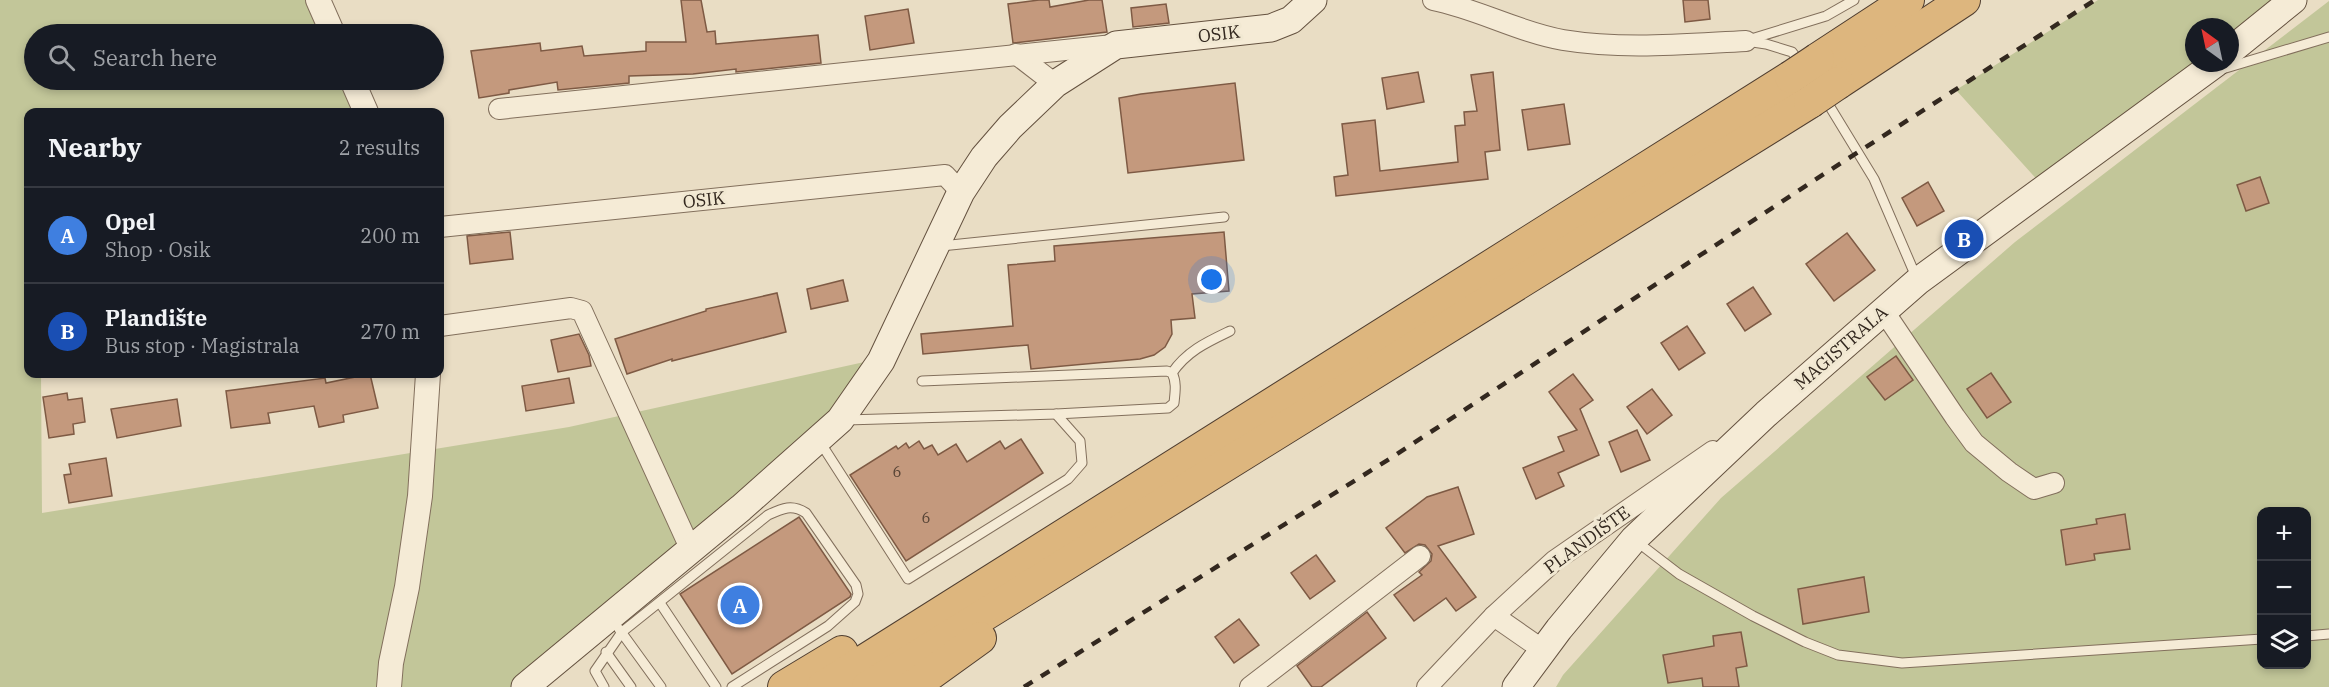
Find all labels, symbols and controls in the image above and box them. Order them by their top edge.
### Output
north arrow [2185,18,2239,72]
street label: OSIK [1196,19,1242,48]
search box [24,24,444,90]
icon: search [45,41,78,74]
text: Search here [93,43,217,72]
text: Nearby [48,130,142,164]
text: 2 results [339,134,420,161]
street label: OSIK [682,186,727,213]
text: Opel [105,207,155,236]
pin: B [1944,216,1984,262]
text: A [61,222,74,249]
text: 200 m [360,222,420,249]
text: Shop · Osik [105,236,211,263]
your location [1197,265,1226,294]
street label: MAGISTRALA [1789,300,1893,395]
text: Plandište [105,303,207,332]
text: B [60,318,75,345]
text: 270 m [360,318,420,345]
text: Bus stop · Magistrala [105,332,300,359]
house number: 6 [892,462,902,481]
street label: PLANDIŠTE [1538,500,1634,579]
map controls [2257,507,2311,669]
button: + [2257,507,2311,561]
house number: 6 [921,508,931,527]
button: − [2257,561,2311,615]
pin: A [720,582,760,628]
button: layers [2257,615,2311,669]

